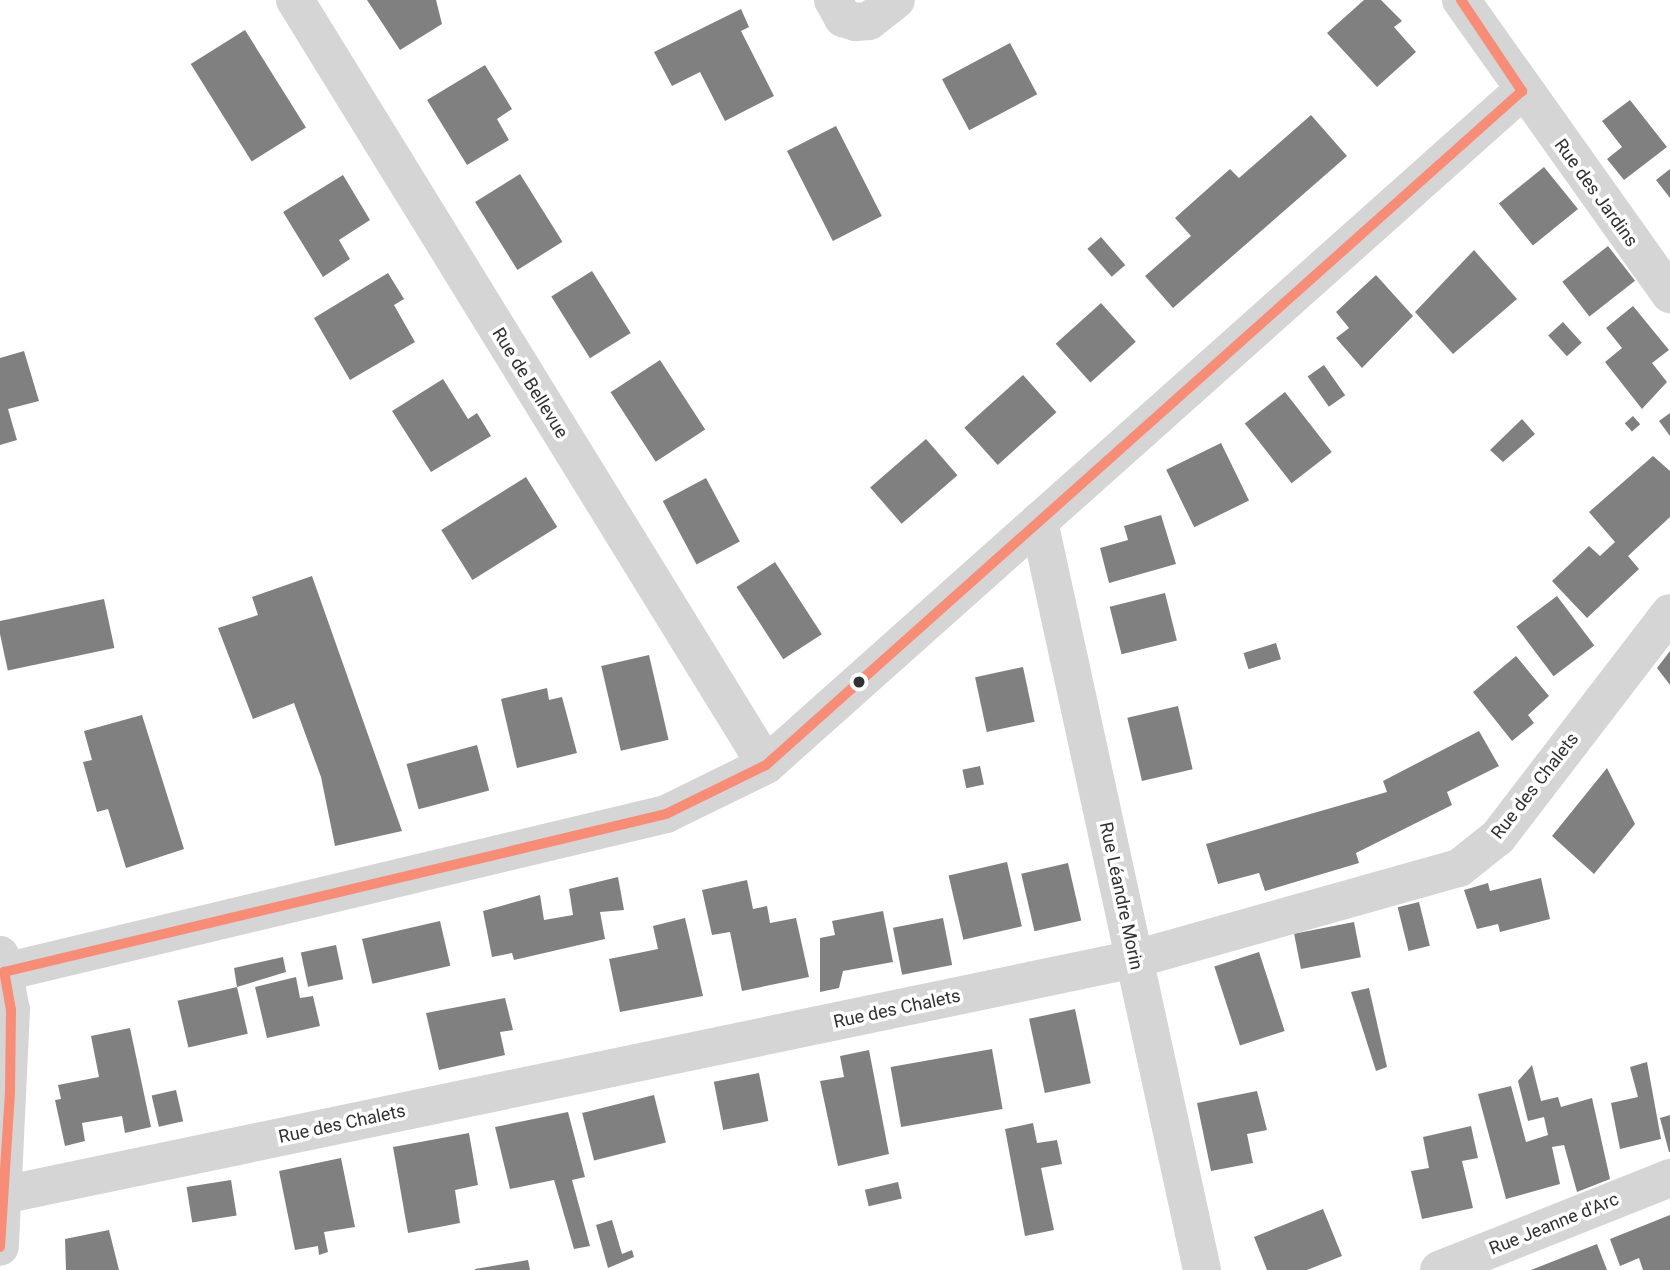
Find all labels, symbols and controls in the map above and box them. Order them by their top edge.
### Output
street label: Rue des Jardins [1550,135,1642,251]
street label: Rue de Bellevue [487,324,573,442]
unlabelled marker [852,675,866,689]
street label: Rue des Chalets [1487,729,1583,843]
street label: Rue Léandre Morin [1095,820,1147,972]
street label: Rue des Chalets [832,985,962,1033]
street label: Rue des Chalets [277,1100,407,1148]
street label: Rue Jeanne d'Arc [1486,1188,1622,1260]

